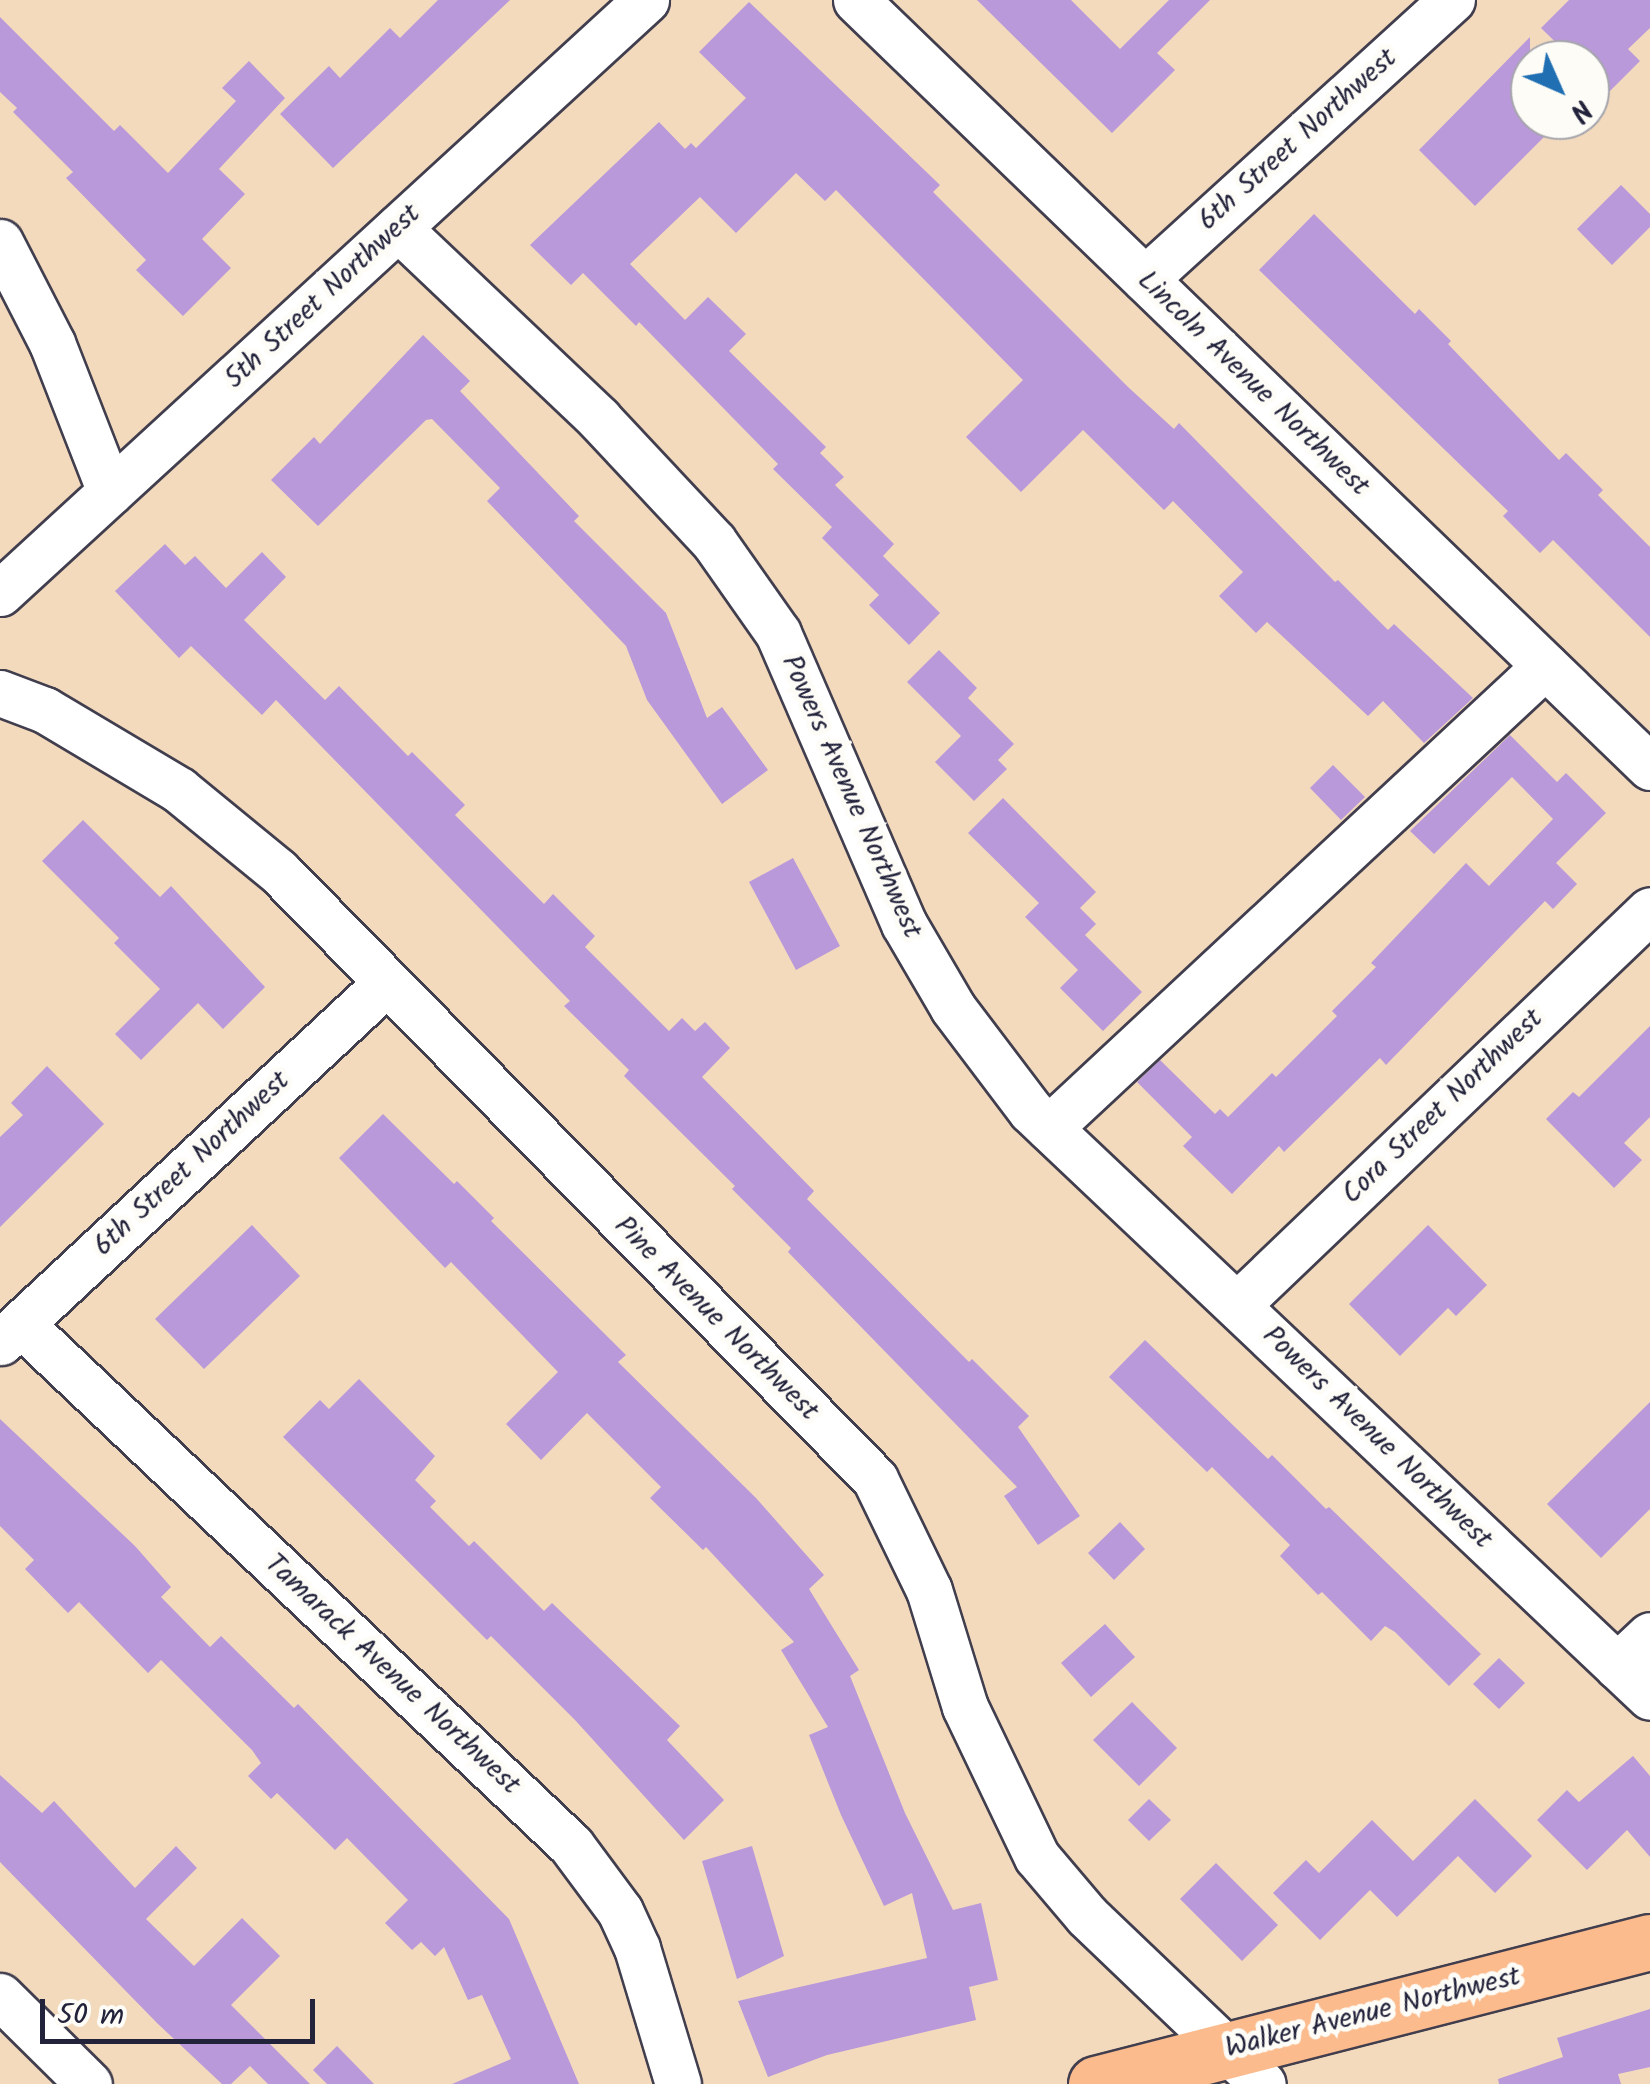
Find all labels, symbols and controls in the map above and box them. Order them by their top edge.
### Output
north arrow [1510,40,1610,140]
street label: 6th Street Northwest [1192,42,1404,238]
text: N [1558,88,1602,132]
street label: 5th Street Northwest [218,198,428,396]
street label: Lincoln Avenue Northwest [1130,264,1376,504]
street label: Powers Avenue Northwest [773,650,929,944]
street label: Cora Street Northwest [1336,1002,1550,1212]
street label: 6th Street Northwest [87,1064,297,1264]
street label: Pine Avenue Northwest [607,1210,825,1428]
street label: Powers Avenue Northwest [1255,1320,1499,1556]
street label: Tamarack Avenue Northwest [257,1548,527,1802]
street label: Walker Avenue Northwest [1222,1960,1524,2066]
scale bar [45,1979,320,2041]
text: 50 m [57,1992,124,2040]

